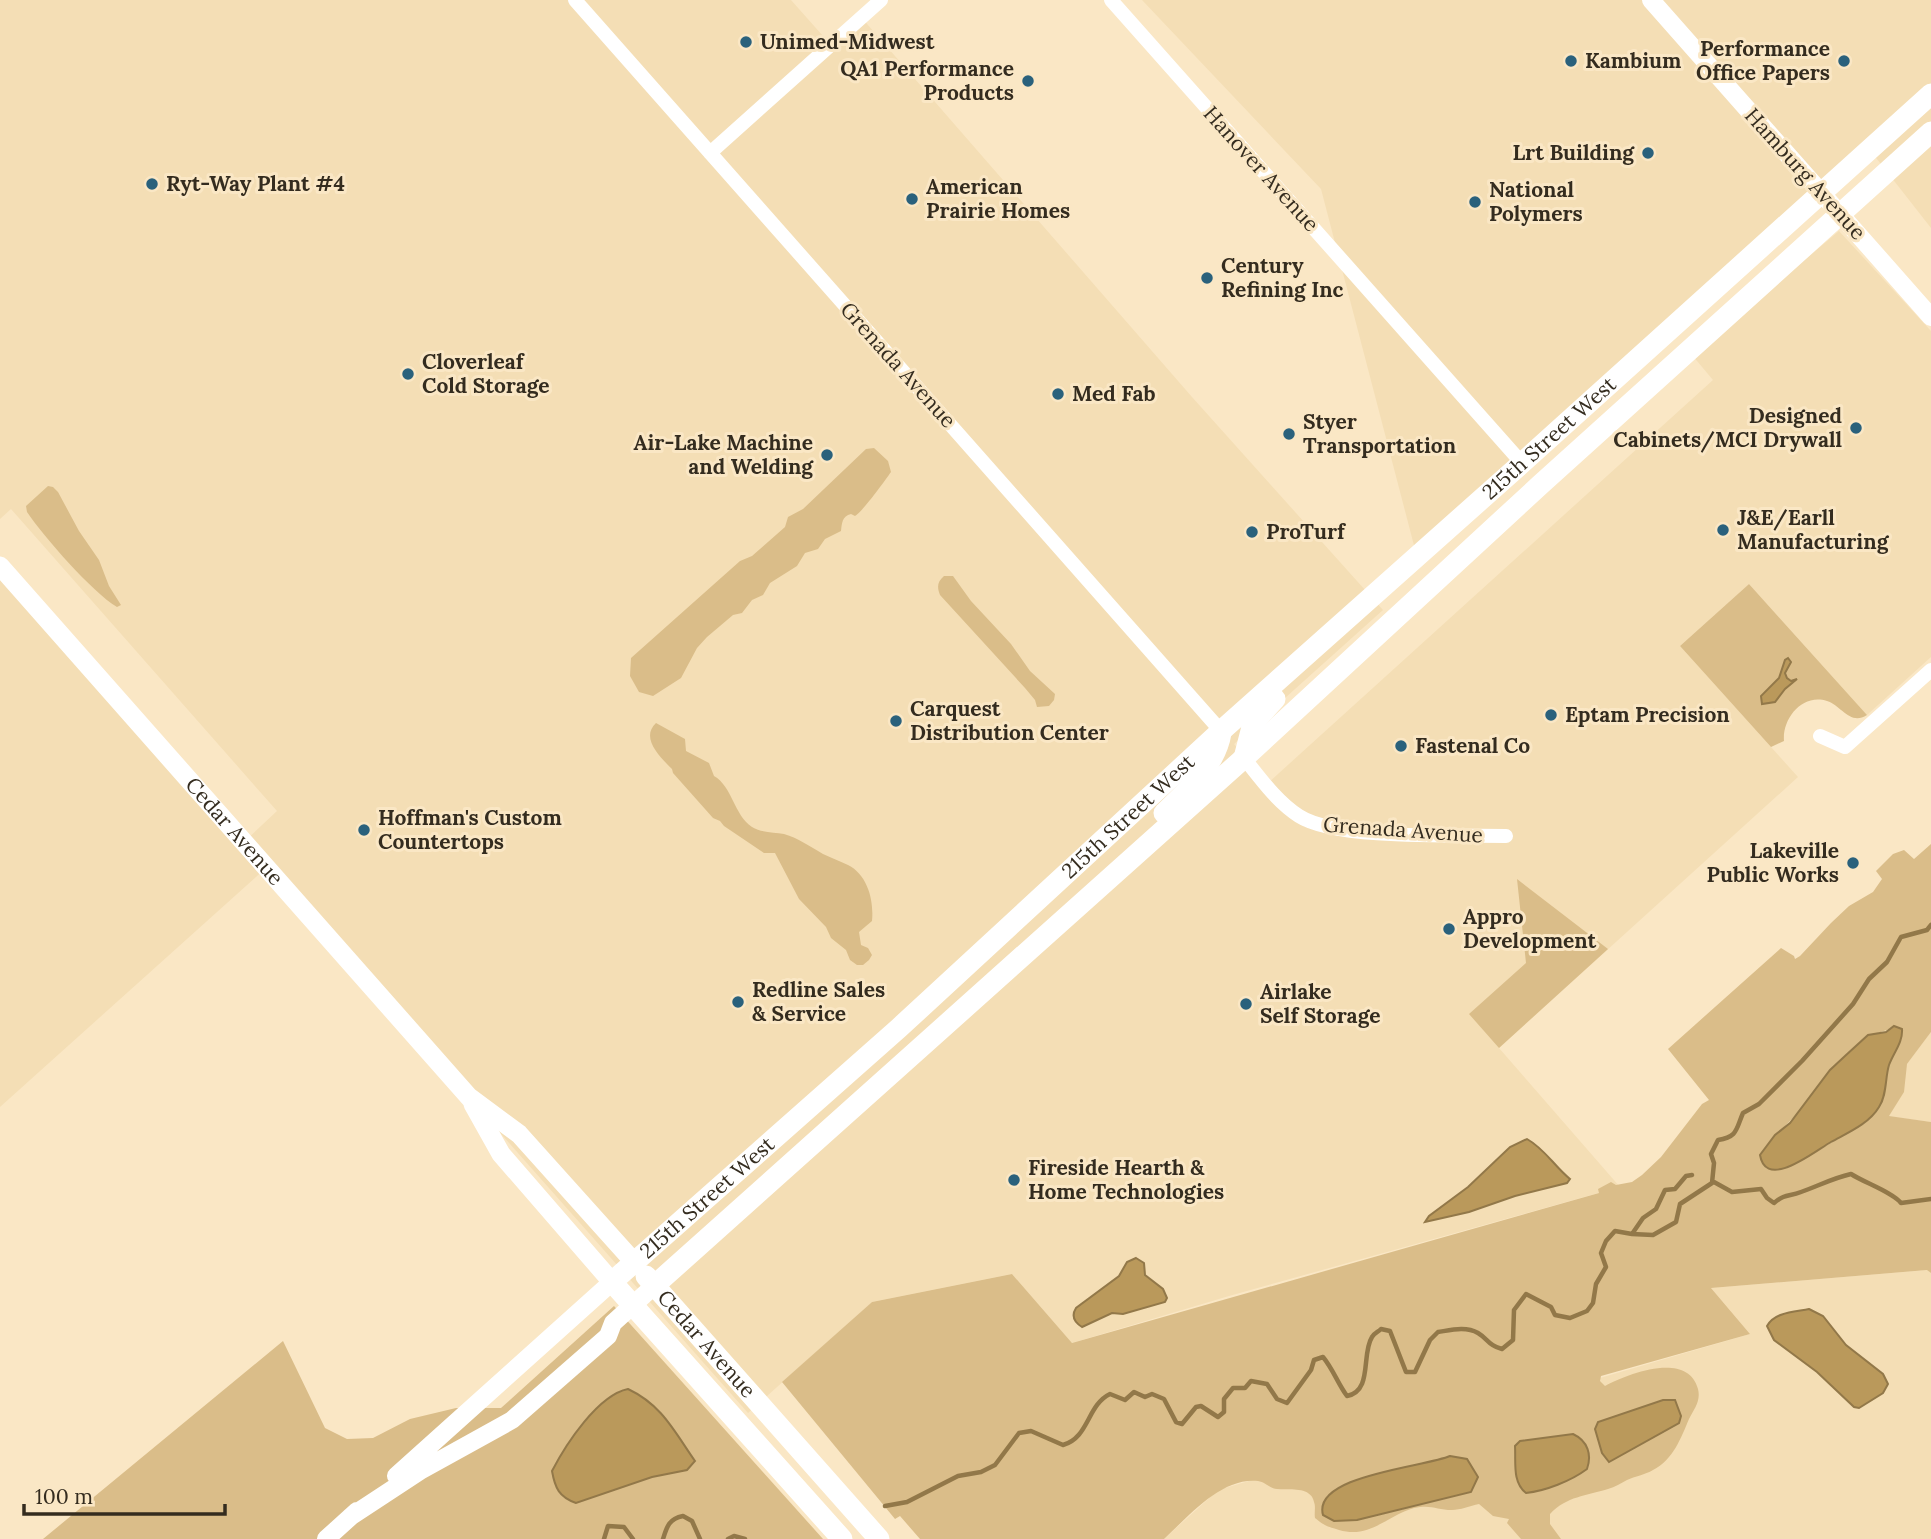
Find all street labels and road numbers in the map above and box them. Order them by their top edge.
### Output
street label: Hanover Avenue [1198,100,1325,237]
street label: Hamburg Avenue [1739,102,1872,245]
street label: Grenada Avenue [835,296,962,433]
street label: 215th Street West [1476,370,1622,505]
street label: 215th Street West [1056,748,1201,884]
street label: Cedar Avenue [180,771,290,891]
street label: Grenada Avenue [1322,810,1484,849]
street label: 215th Street West [634,1130,781,1264]
street label: Cedar Avenue [652,1284,762,1403]

